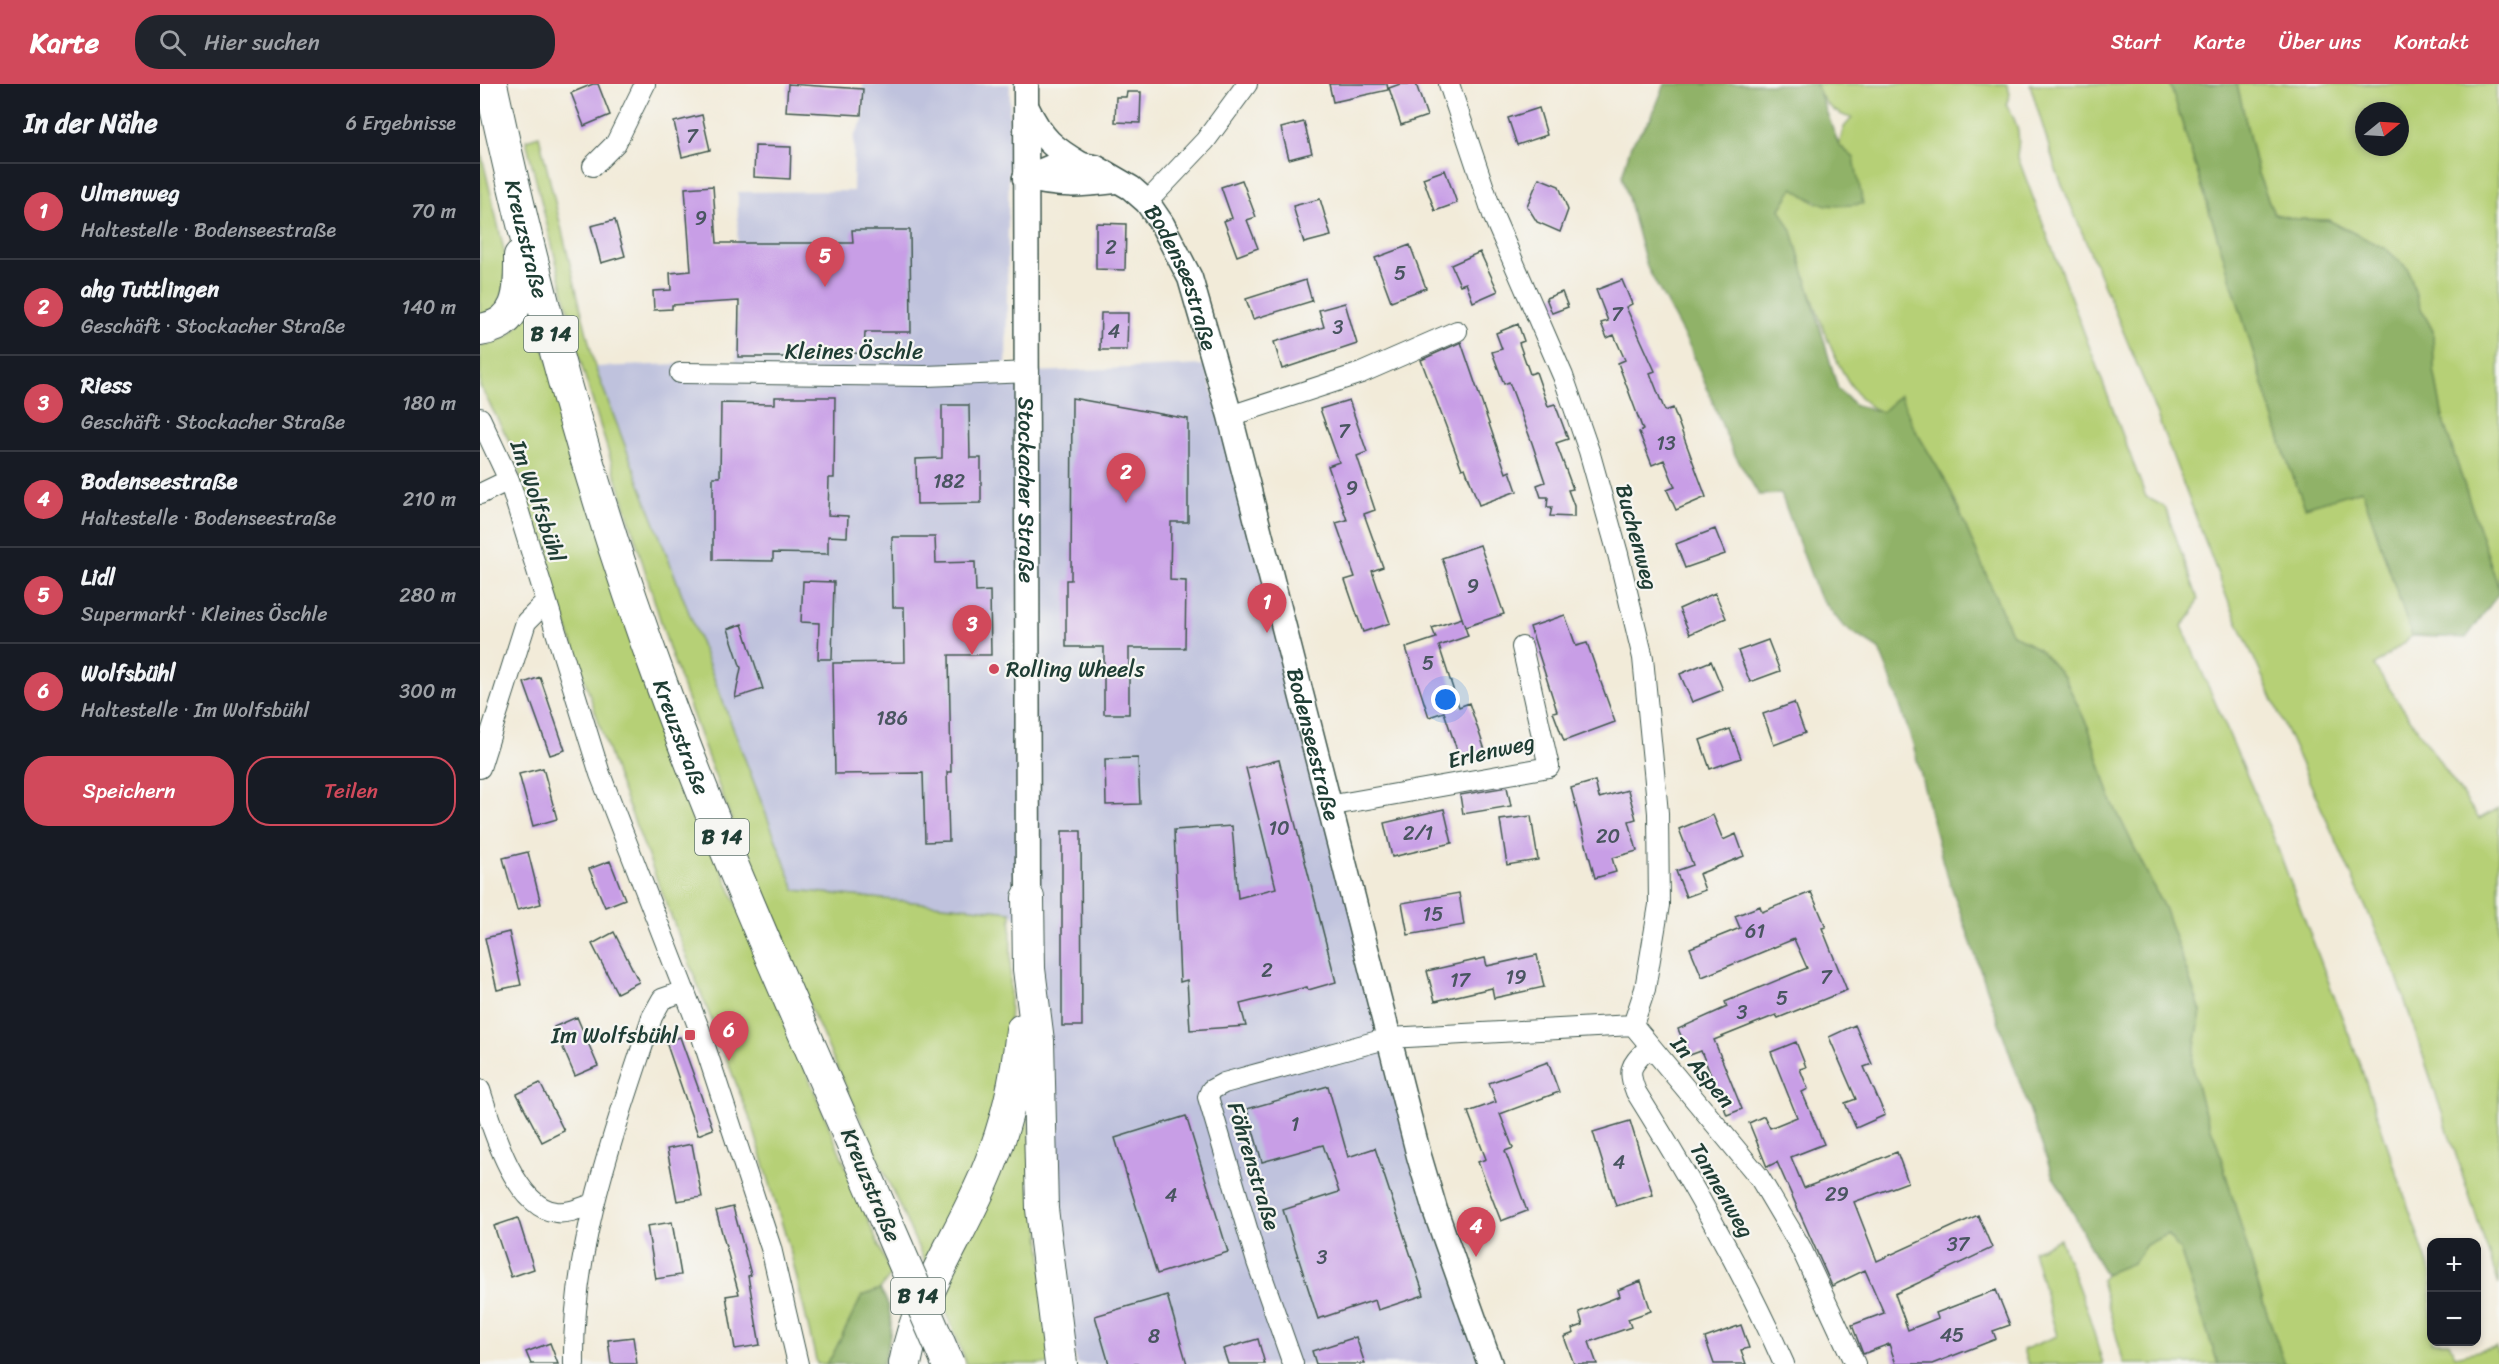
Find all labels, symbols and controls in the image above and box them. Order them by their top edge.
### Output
search box [135,15,555,69]
text: Karte [30,18,99,67]
text: Hier suchen [204,23,319,62]
text: Start [2111,23,2161,61]
text: Karte [2194,23,2246,61]
text: Über uns [2279,23,2361,61]
text: Kontakt [2394,23,2469,61]
icon: search [156,26,189,59]
text: In der Nähe [24,100,158,146]
north arrow [2355,102,2409,156]
text: 6 Ergebnisse [346,106,456,141]
house number: 7 [686,119,699,154]
text: Ulmenweg [81,174,180,213]
street label: Kreuzstraße [494,176,560,303]
text: 1 [39,194,48,229]
text: 70 m [411,194,456,229]
street label: Bodenseestraße [1134,195,1230,355]
house number: 9 [695,201,707,236]
text: Haltestelle · Bodenseestraße [81,213,336,248]
house number: 2 [1105,230,1117,265]
pin: 5 [806,238,844,287]
house number: 5 [1394,256,1406,291]
text: ahg Tuttlingen [81,270,219,309]
text: 2 [38,290,49,325]
text: 140 m [402,290,456,325]
house number: 7 [1611,297,1624,332]
text: Geschäft · Stockacher Straße [81,309,345,344]
house number: 3 [1333,310,1344,345]
house number: 4 [1108,314,1120,349]
road number: B 14 [524,316,578,352]
street label: Kleines Öschle [785,332,923,371]
text: Riess [81,366,132,405]
text: 3 [38,386,49,421]
text: 180 m [402,386,456,421]
street label: Stockacher Straße [1007,397,1047,583]
text: Geschäft · Stockacher Straße [81,405,345,440]
house number: 7 [1338,414,1351,449]
house number: 13 [1656,426,1676,461]
street label: Im Wolfsbühl [499,434,577,568]
pin: 2 [1106,454,1146,503]
text: Bodenseestraße [81,462,237,501]
house number: 182 [933,464,966,499]
house number: 9 [1346,471,1358,506]
street label: Buchenweg [1604,480,1670,594]
text: 4 [37,482,50,517]
text: 210 m [403,482,456,517]
text: Haltestelle · Bodenseestraße [81,501,336,536]
text: Lidl [81,558,115,597]
house number: 9 [1467,569,1479,604]
text: 5 [37,578,50,613]
text: 280 m [399,578,456,613]
pin: 1 [1248,584,1286,633]
text: Supermarkt · Kleines Öschle [81,597,327,632]
pin: 3 [952,606,992,655]
house number: 5 [1422,646,1434,681]
place label: Rolling Wheels [1006,650,1146,689]
text: Wolfsbühl [81,654,176,693]
marker: Rolling Wheels [987,662,1001,676]
street label: Bodenseestraße [1276,663,1352,825]
text: 6 [38,674,49,709]
text: 300 m [399,674,456,709]
street label: Kreuzstraße [642,674,722,801]
your location [1431,685,1460,714]
text: Haltestelle · Im Wolfsbühl [81,693,309,728]
house number: 186 [876,701,908,736]
street label: Erlenweg [1444,722,1538,780]
button: Speichern [24,756,234,826]
button: Teilen [246,756,456,826]
house number: 10 [1268,811,1290,846]
house number: 2/1 [1403,816,1433,851]
road number: B 14 [695,819,749,855]
house number: 20 [1596,819,1620,854]
house number: 15 [1423,897,1443,932]
house number: 61 [1745,914,1765,949]
house number: 2 [1261,953,1273,988]
house number: 19 [1506,960,1526,995]
house number: 7 [1820,960,1833,995]
house number: 17 [1450,963,1472,998]
house number: 5 [1776,981,1788,1016]
house number: 3 [1737,995,1748,1030]
pin: 6 [710,1012,748,1061]
place label: Im Wolfsbühl [550,1016,679,1055]
street label: In Aspen [1660,1026,1746,1117]
marker: Im Wolfsbühl [683,1028,697,1042]
street label: Föhrenstraße [1216,1097,1292,1235]
house number: 1 [1291,1107,1299,1142]
street label: Kreuzstraße [829,1122,913,1248]
street label: Tannenweg [1679,1135,1765,1245]
house number: 4 [1613,1145,1625,1180]
house number: 29 [1825,1177,1849,1212]
house number: 4 [1165,1178,1177,1213]
pin: 4 [1456,1208,1496,1257]
house number: 37 [1947,1227,1971,1262]
map controls [2427,1238,2481,1346]
button: + [2427,1238,2481,1292]
house number: 3 [1317,1240,1328,1275]
road number: B 14 [891,1278,945,1314]
button: − [2427,1292,2481,1346]
house number: 45 [1940,1318,1964,1353]
house number: 8 [1148,1319,1160,1354]

